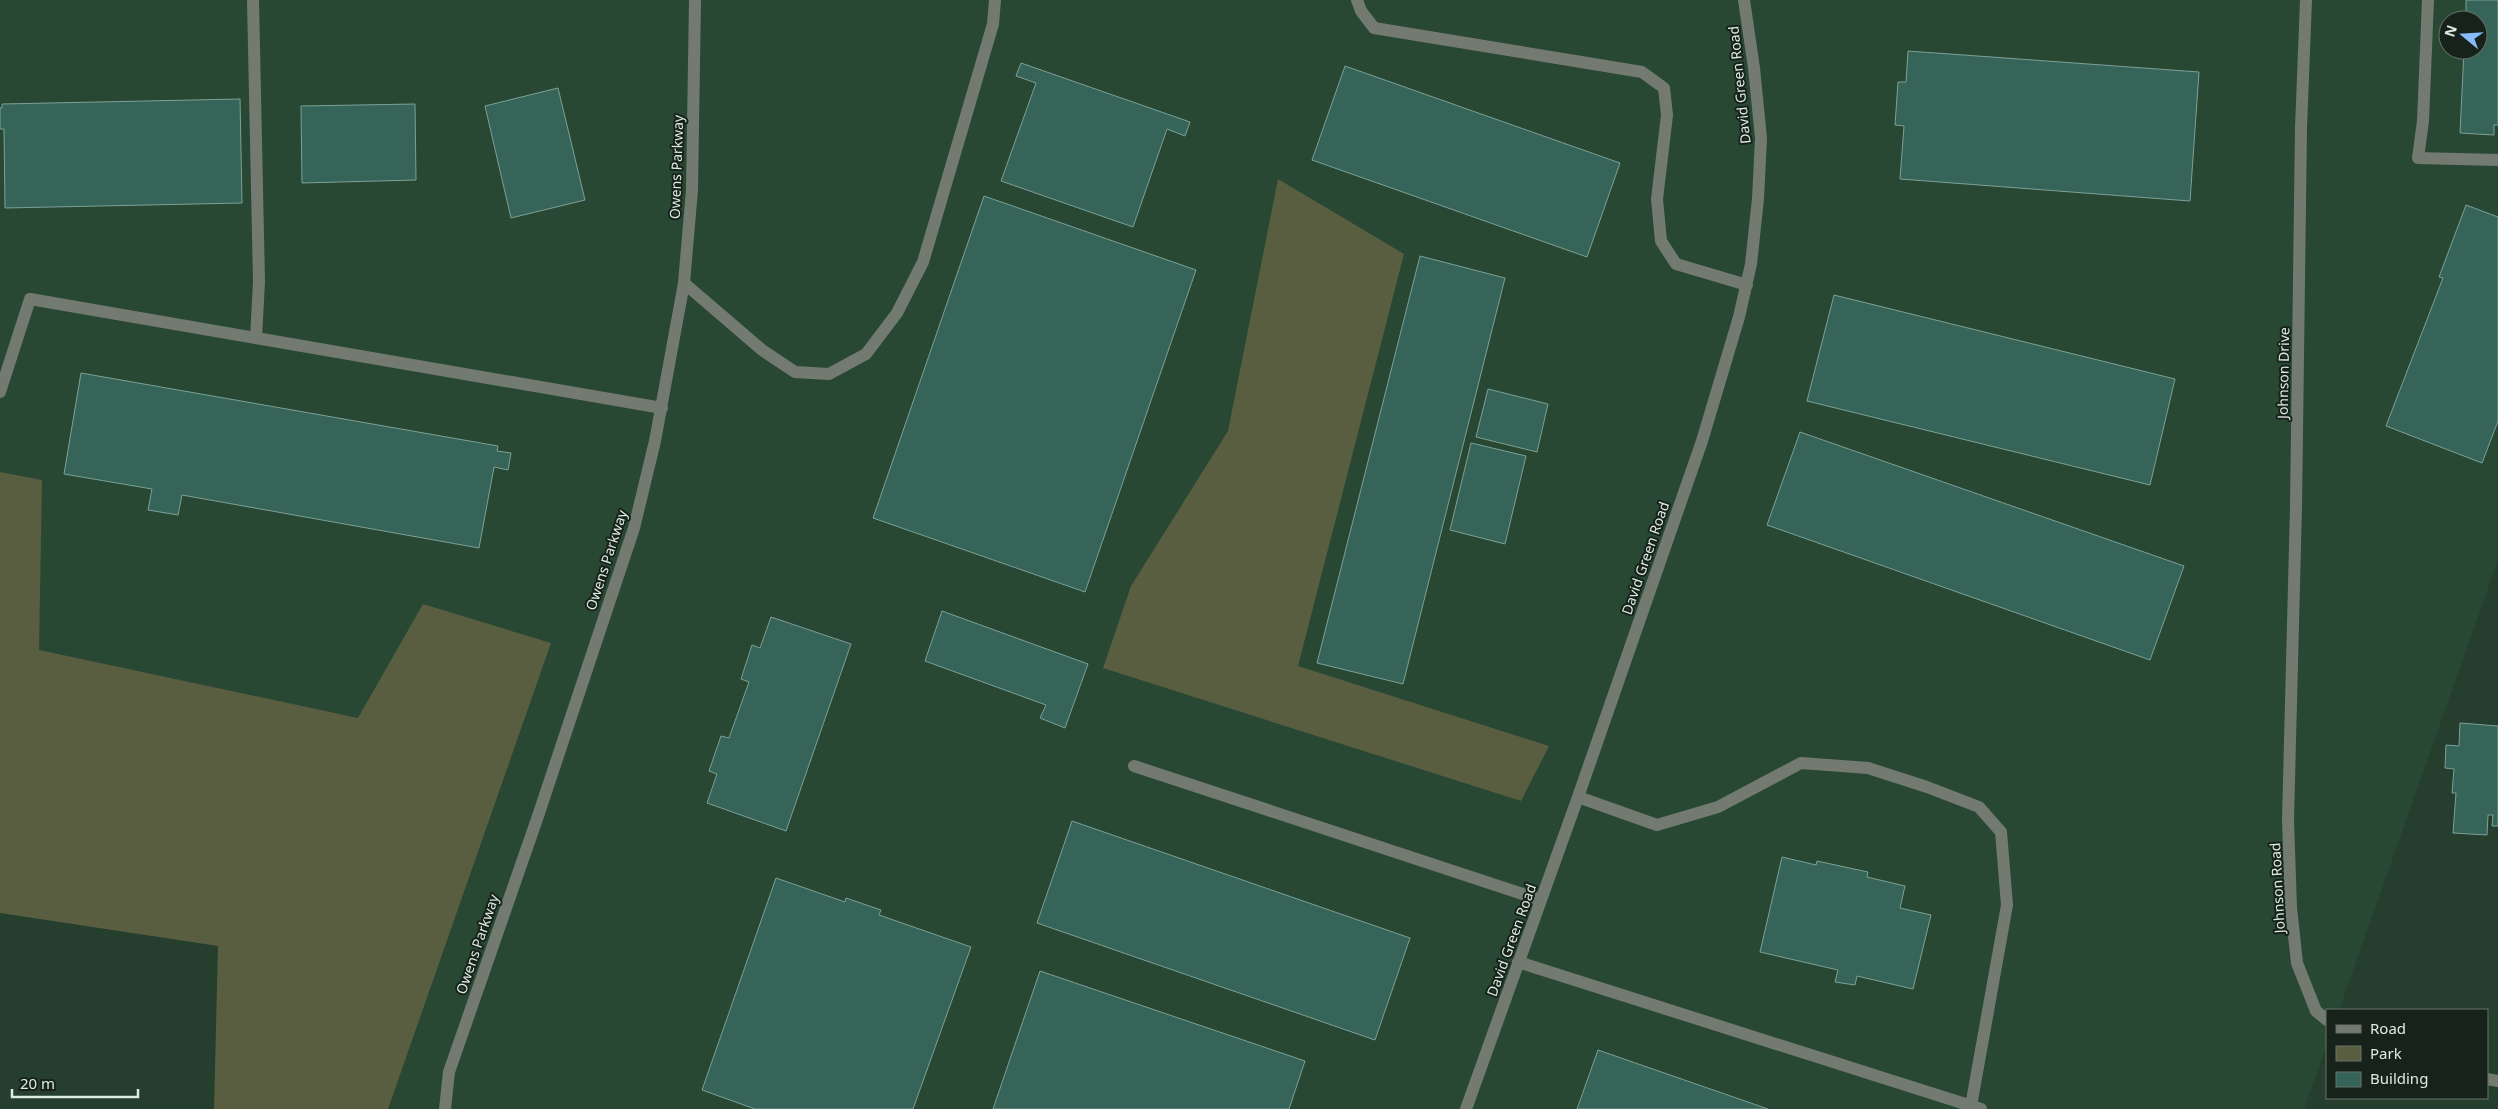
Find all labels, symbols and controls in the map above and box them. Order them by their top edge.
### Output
north arrow [2438,10,2488,60]
text: N [2439,22,2461,39]
street label: David Green Road [1723,25,1755,145]
street label: Owens Parkway [665,114,687,220]
street label: Johnson Drive [2273,327,2293,421]
street label: David Green Road [1617,499,1673,617]
street label: Owens Parkway [581,507,631,613]
street label: Johnson Road [2265,842,2289,936]
street label: David Green Road [1482,881,1540,999]
street label: Owens Parkway [451,891,503,996]
legend [2326,1009,2488,1099]
text: Road [2370,1018,2406,1038]
text: Park [2370,1043,2402,1063]
scale bar [12,1066,139,1098]
text: Building [2370,1068,2428,1088]
text: 20 m [20,1073,55,1093]

